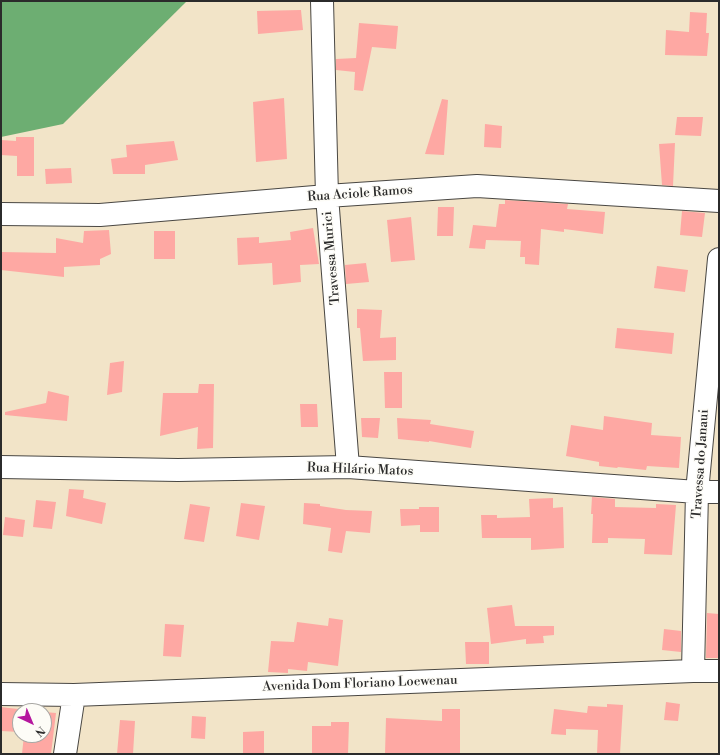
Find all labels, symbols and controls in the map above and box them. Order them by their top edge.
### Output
street label: Rua Aciole Ramos [307,183,413,205]
street label: Travessa Murici [320,210,344,306]
street label: Travessa do Janaui [689,409,713,519]
street label: Rua Hilário Matos [307,460,413,480]
street label: Avenida Dom Floriano Loewenau [262,673,458,695]
north arrow [12,703,52,743]
text: N [32,723,48,739]

